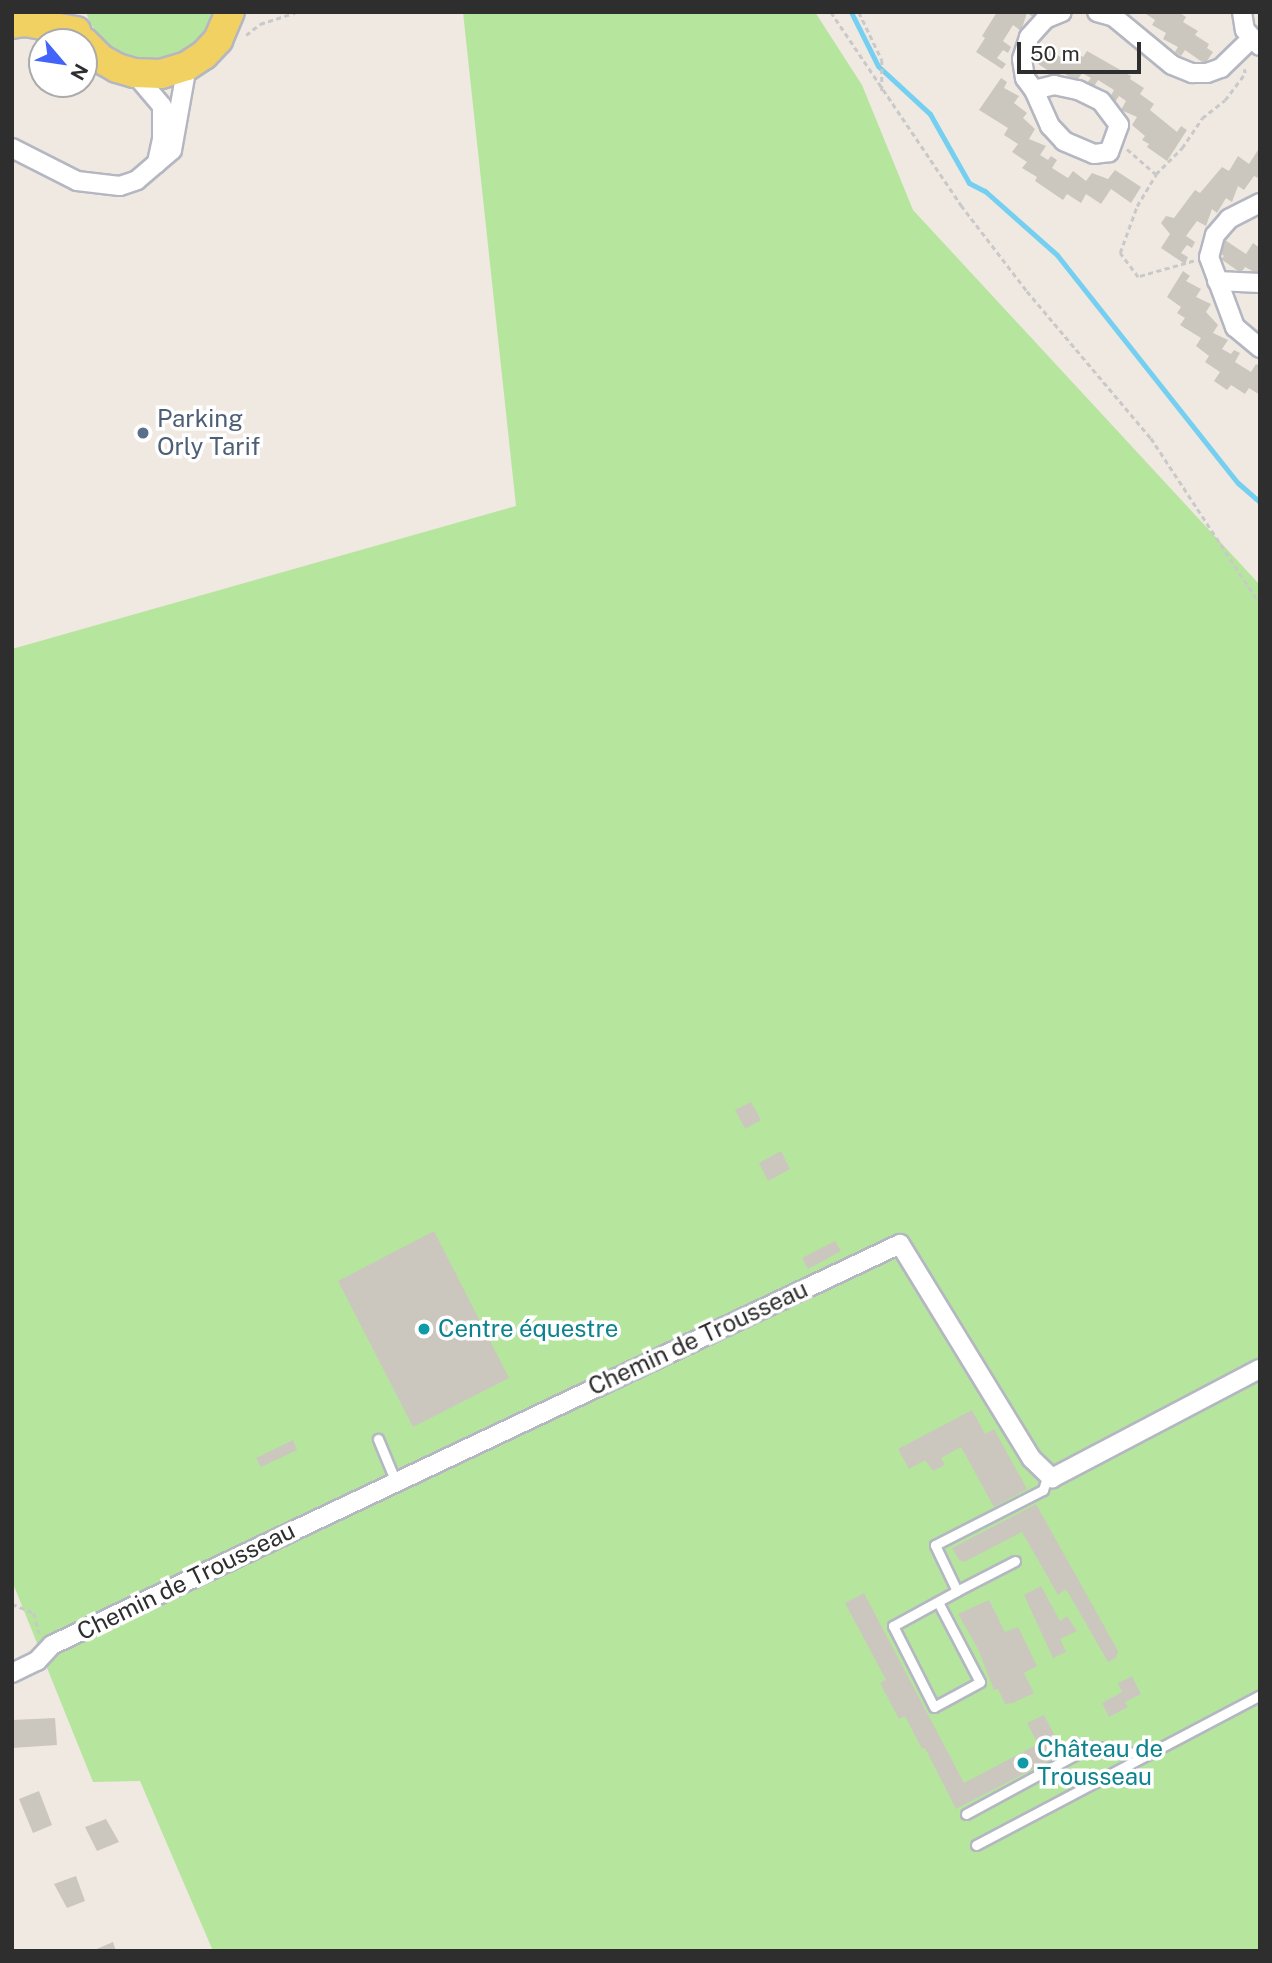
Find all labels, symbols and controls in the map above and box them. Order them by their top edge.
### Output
north arrow [28,28,98,98]
scale bar [1020,28,1144,72]
text: 50 m [1030,41,1080,66]
text: N [66,60,93,84]
place label: Parking Orly Tarif [157,405,260,461]
marker: Parking Orly Tarif [135,425,151,441]
street label: Chemin de Trousseau [584,1274,812,1402]
place label: Centre équestre [438,1315,619,1343]
marker: Centre équestre [416,1321,432,1337]
street label: Chemin de Trousseau [72,1516,300,1646]
place label: Château de Trousseau [1037,1735,1163,1791]
marker: Château de Trousseau [1015,1755,1031,1771]

